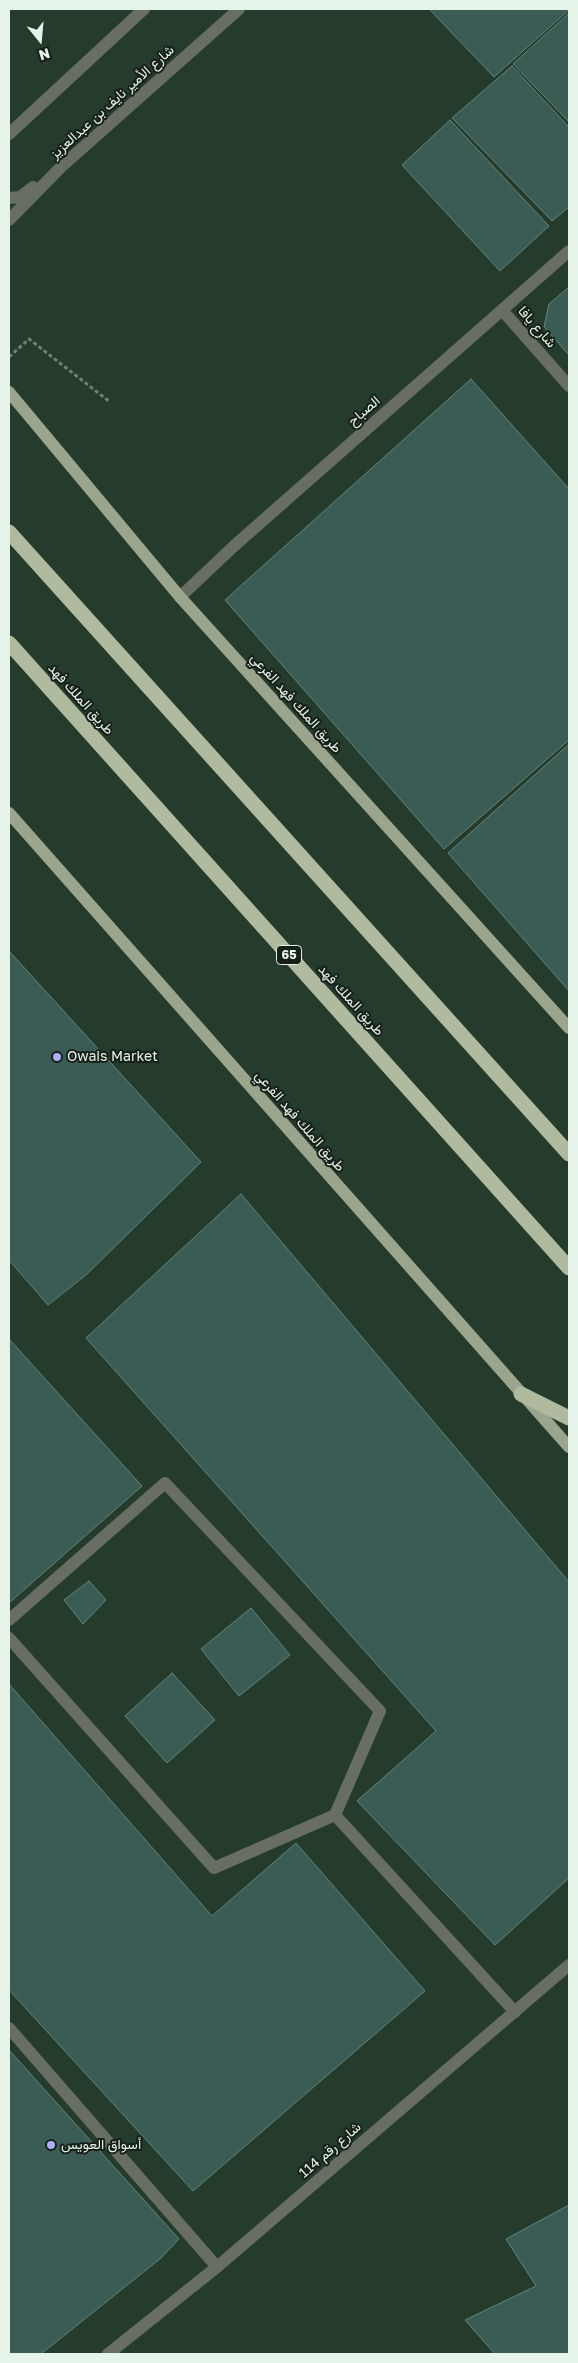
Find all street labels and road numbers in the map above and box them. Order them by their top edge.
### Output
street label: شارع الأمير نايف بن عبدالعزيز [46,42,178,162]
street label: شارع يافا [514,303,560,351]
street label: الصباح [344,392,384,430]
street label: طريق الملك فهد الفرعي [247,650,345,756]
street label: طريق الملك فهد [45,660,117,738]
road number: 65 [276,946,302,964]
street label: طريق الملك فهد [315,961,387,1039]
street label: طريق الملك فهد الفرعي [252,1067,348,1175]
street label: شارع رقم 114 [296,2119,364,2181]

